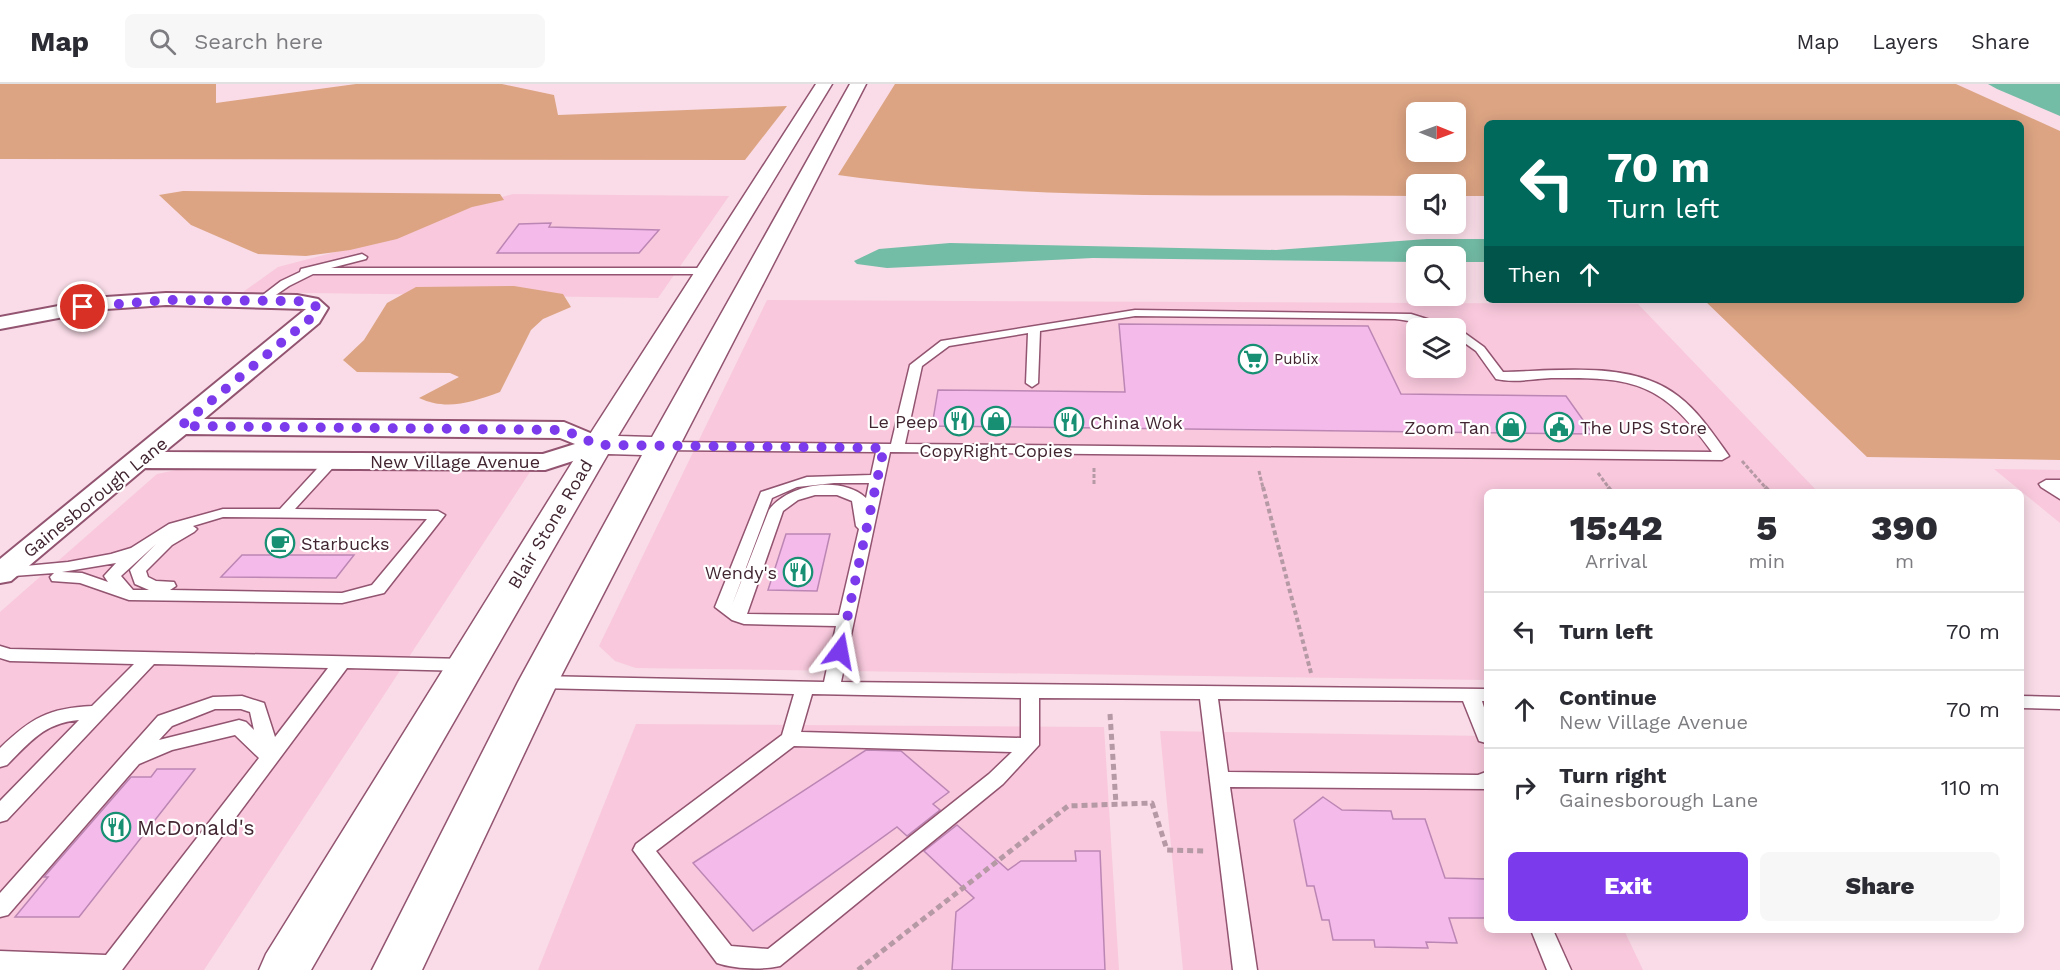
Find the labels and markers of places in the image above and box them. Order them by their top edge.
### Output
pin [57,281,108,332]
supermarket icon: Publix [1237,343,1269,375]
place label: Publix [1274,350,1318,368]
restaurant icon: Le Peep [943,405,975,437]
shop icon: CopyRight Copies [980,405,1012,437]
restaurant icon: China Wok [1053,406,1085,438]
place label: Le Peep [868,411,938,432]
shop icon: Zoom Tan [1495,411,1527,443]
public building icon: The UPS Store [1543,411,1575,443]
place label: China Wok [1090,412,1183,433]
place label: Zoom Tan [1404,417,1490,438]
place label: The UPS Store [1580,417,1707,438]
place label: CopyRight Copies [919,440,1073,461]
cafe icon: Starbucks [264,527,296,559]
place label: Starbucks [301,533,390,554]
restaurant icon: Wendy's [782,556,814,588]
place label: Wendy's [705,562,777,583]
restaurant icon: McDonald's [100,811,132,843]
place label: McDonald's [137,815,254,840]

